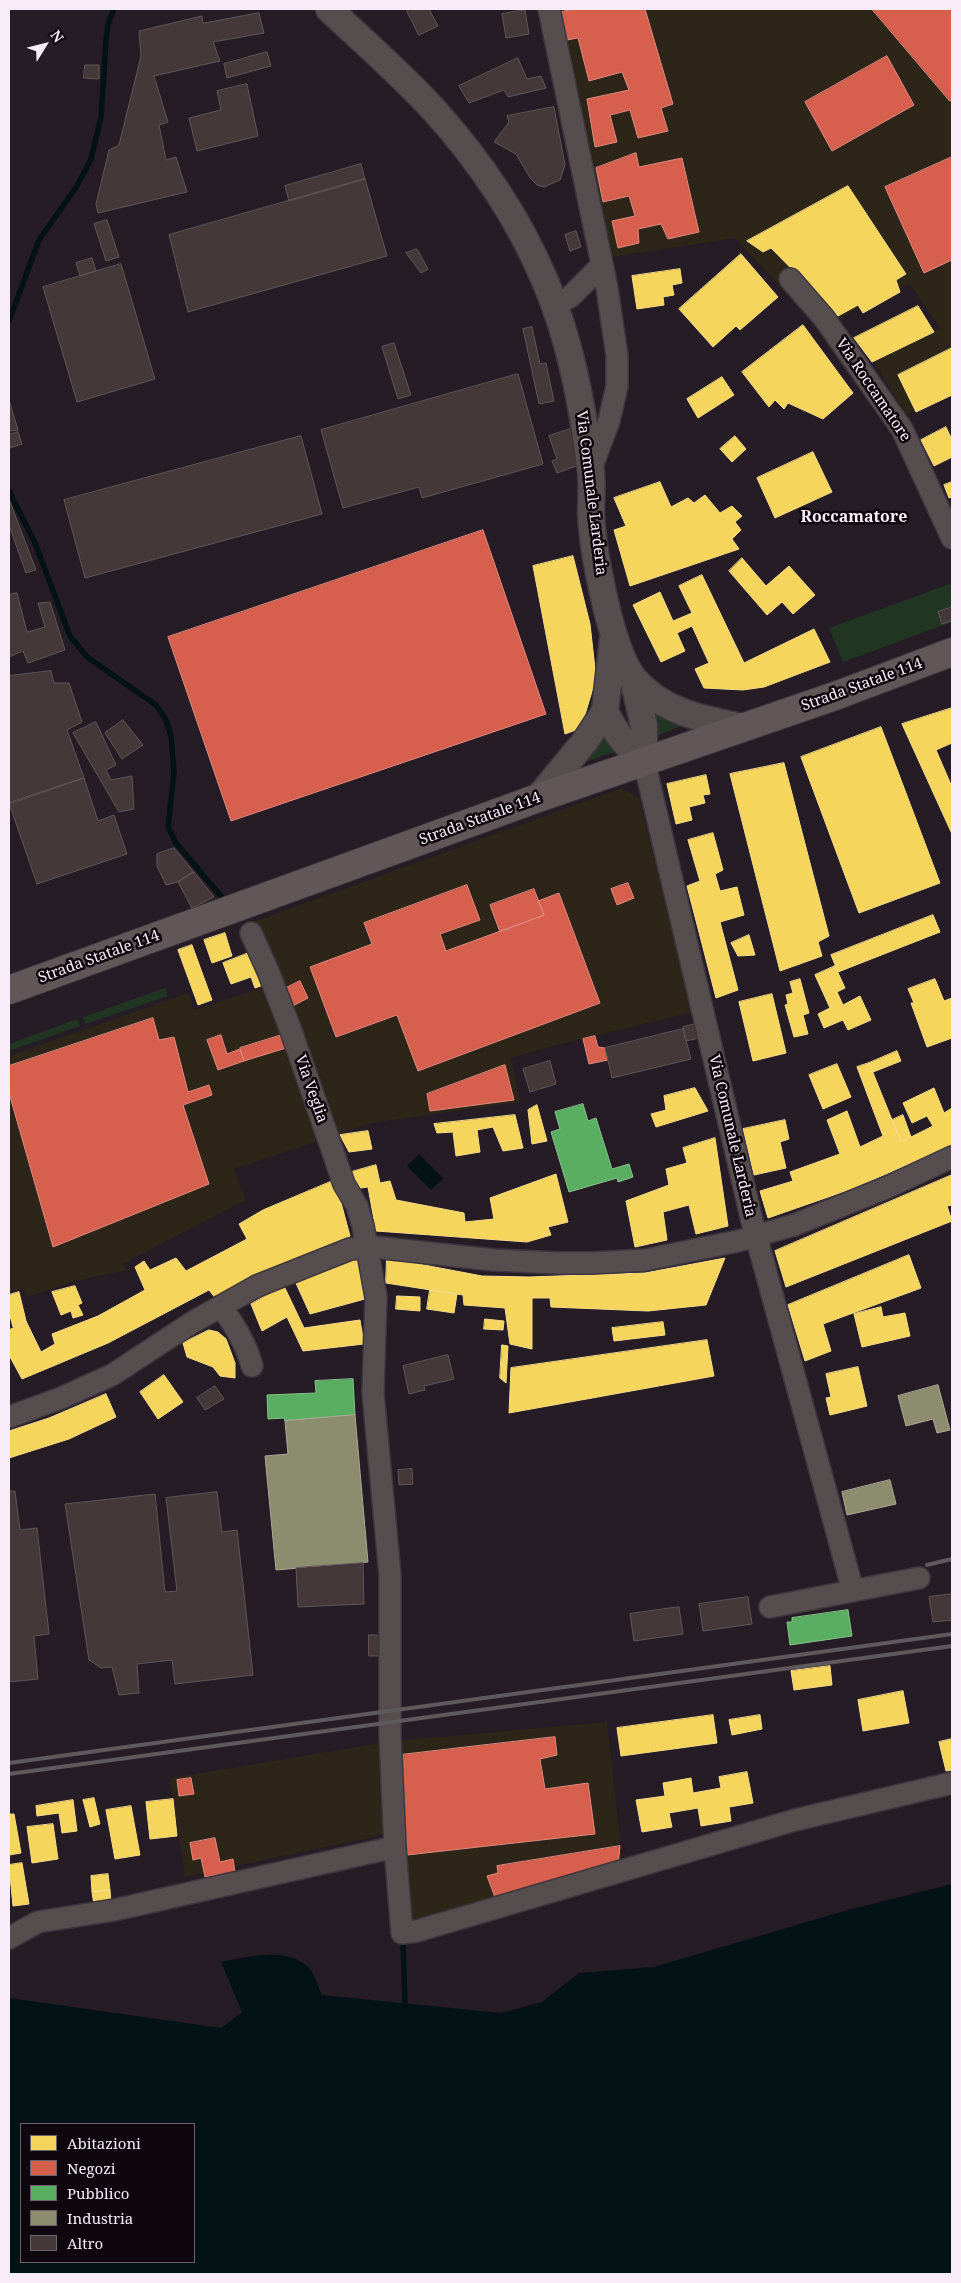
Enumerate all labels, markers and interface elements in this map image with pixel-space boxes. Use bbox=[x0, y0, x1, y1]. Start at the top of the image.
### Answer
north arrow bbox=[20, 20, 70, 70]
text: N bbox=[47, 26, 68, 46]
street label: Via Roccamatore bbox=[832, 335, 914, 445]
street label: Via Comunale Larderia bbox=[572, 410, 610, 576]
district label: Roccamatore bbox=[801, 507, 907, 527]
street label: Strada Statale 114 bbox=[799, 655, 925, 715]
street label: Strada Statale 114 bbox=[417, 789, 543, 849]
street label: Strada Statale 114 bbox=[36, 927, 162, 987]
street label: Via Veglia bbox=[291, 1053, 331, 1125]
street label: Via Comunale Larderia bbox=[705, 1053, 759, 1219]
legend bbox=[20, 2123, 195, 2263]
text: Abitazioni bbox=[67, 2133, 141, 2153]
text: Negozi bbox=[67, 2158, 116, 2178]
text: Pubblico bbox=[67, 2183, 130, 2203]
text: Industria bbox=[67, 2208, 133, 2228]
text: Altro bbox=[67, 2233, 103, 2253]

